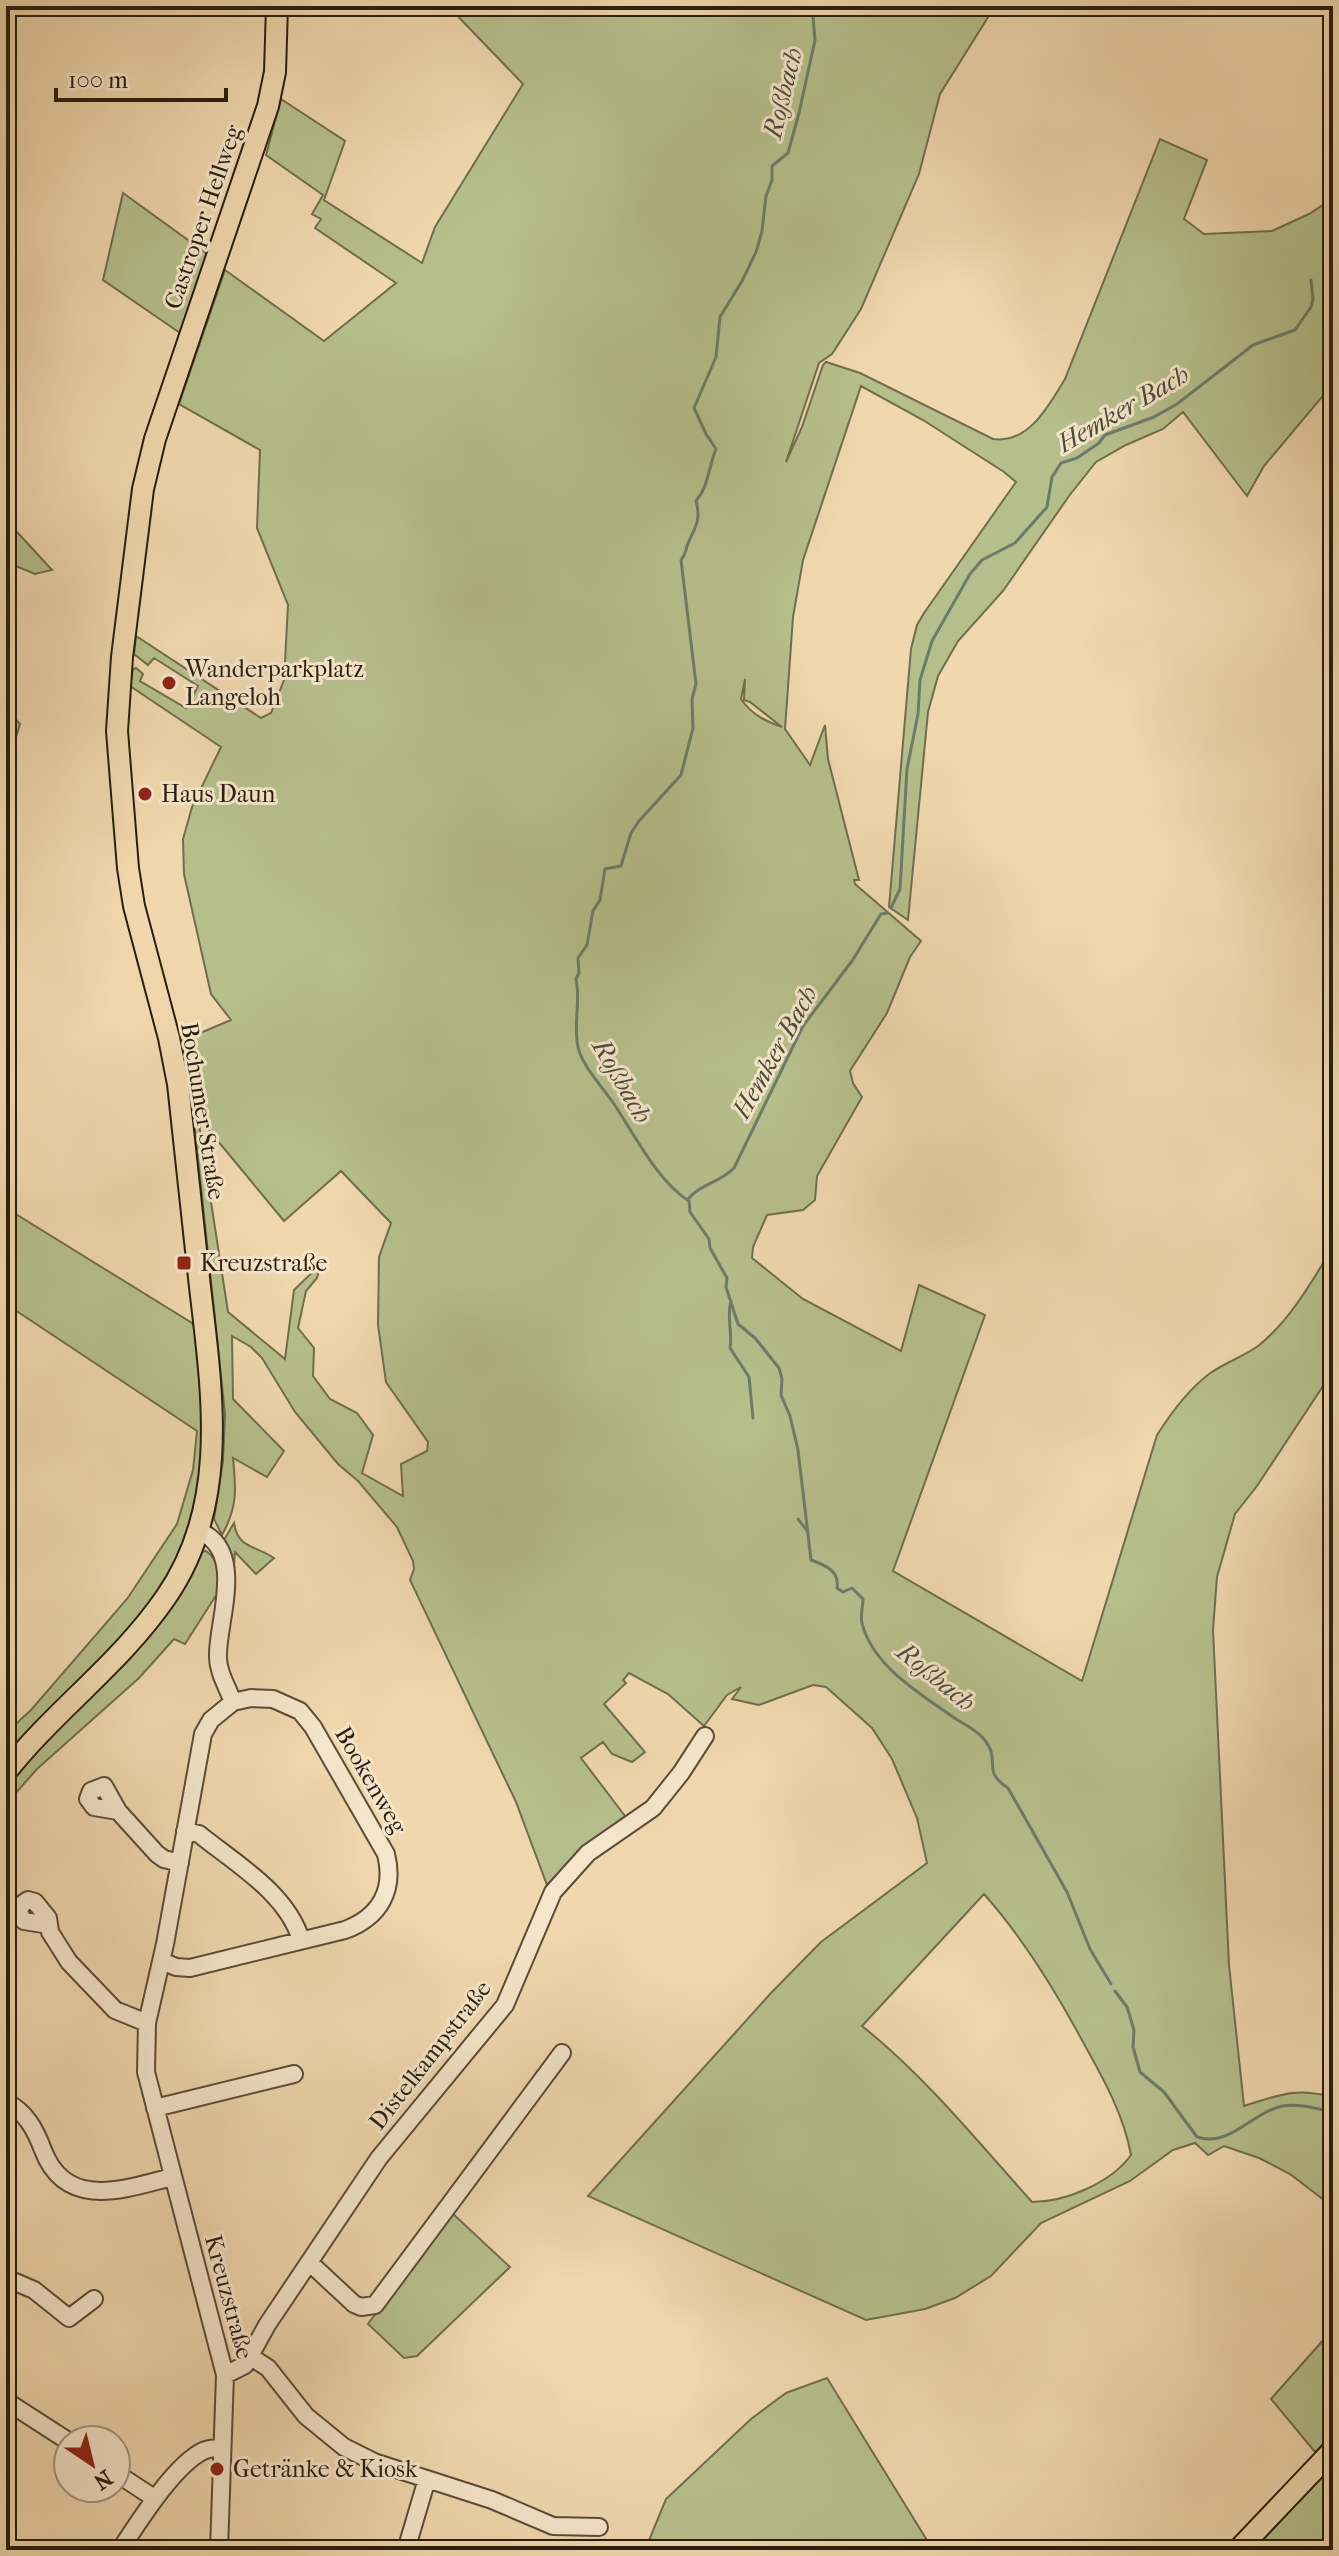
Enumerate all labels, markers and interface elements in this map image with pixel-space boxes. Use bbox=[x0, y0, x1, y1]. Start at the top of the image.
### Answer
water label: Roßbach bbox=[756, 45, 809, 143]
scale bar bbox=[56, 52, 226, 102]
text: 100 m bbox=[68, 66, 128, 94]
street label: Castroper Hellweg bbox=[158, 120, 248, 313]
water label: Hemker Bach bbox=[1051, 359, 1194, 460]
place label: Wanderparkplatz Langeloh bbox=[184, 655, 364, 711]
marker: Wanderparkplatz Langeloh bbox=[160, 674, 178, 692]
place label: Haus Daun bbox=[161, 780, 276, 808]
marker: Haus Daun bbox=[136, 785, 154, 803]
water label: Hemker Bach bbox=[725, 980, 824, 1125]
street label: Bochumer Straße bbox=[175, 1020, 231, 1202]
water label: Roßbach bbox=[585, 1032, 658, 1129]
place label: Kreuzstraße bbox=[200, 1249, 327, 1277]
marker: Kreuzstraße bbox=[175, 1254, 193, 1272]
water label: Roßbach bbox=[889, 1635, 981, 1718]
street label: Bookenweg bbox=[329, 1721, 414, 1840]
street label: Distelkampstraße bbox=[363, 1975, 497, 2135]
street label: Kreuzstraße bbox=[199, 2232, 259, 2362]
north arrow bbox=[52, 2424, 132, 2504]
place label: Getränke & Kiosk bbox=[233, 2455, 418, 2483]
marker: Getränke & Kiosk bbox=[208, 2460, 226, 2478]
text: N bbox=[88, 2464, 117, 2495]

